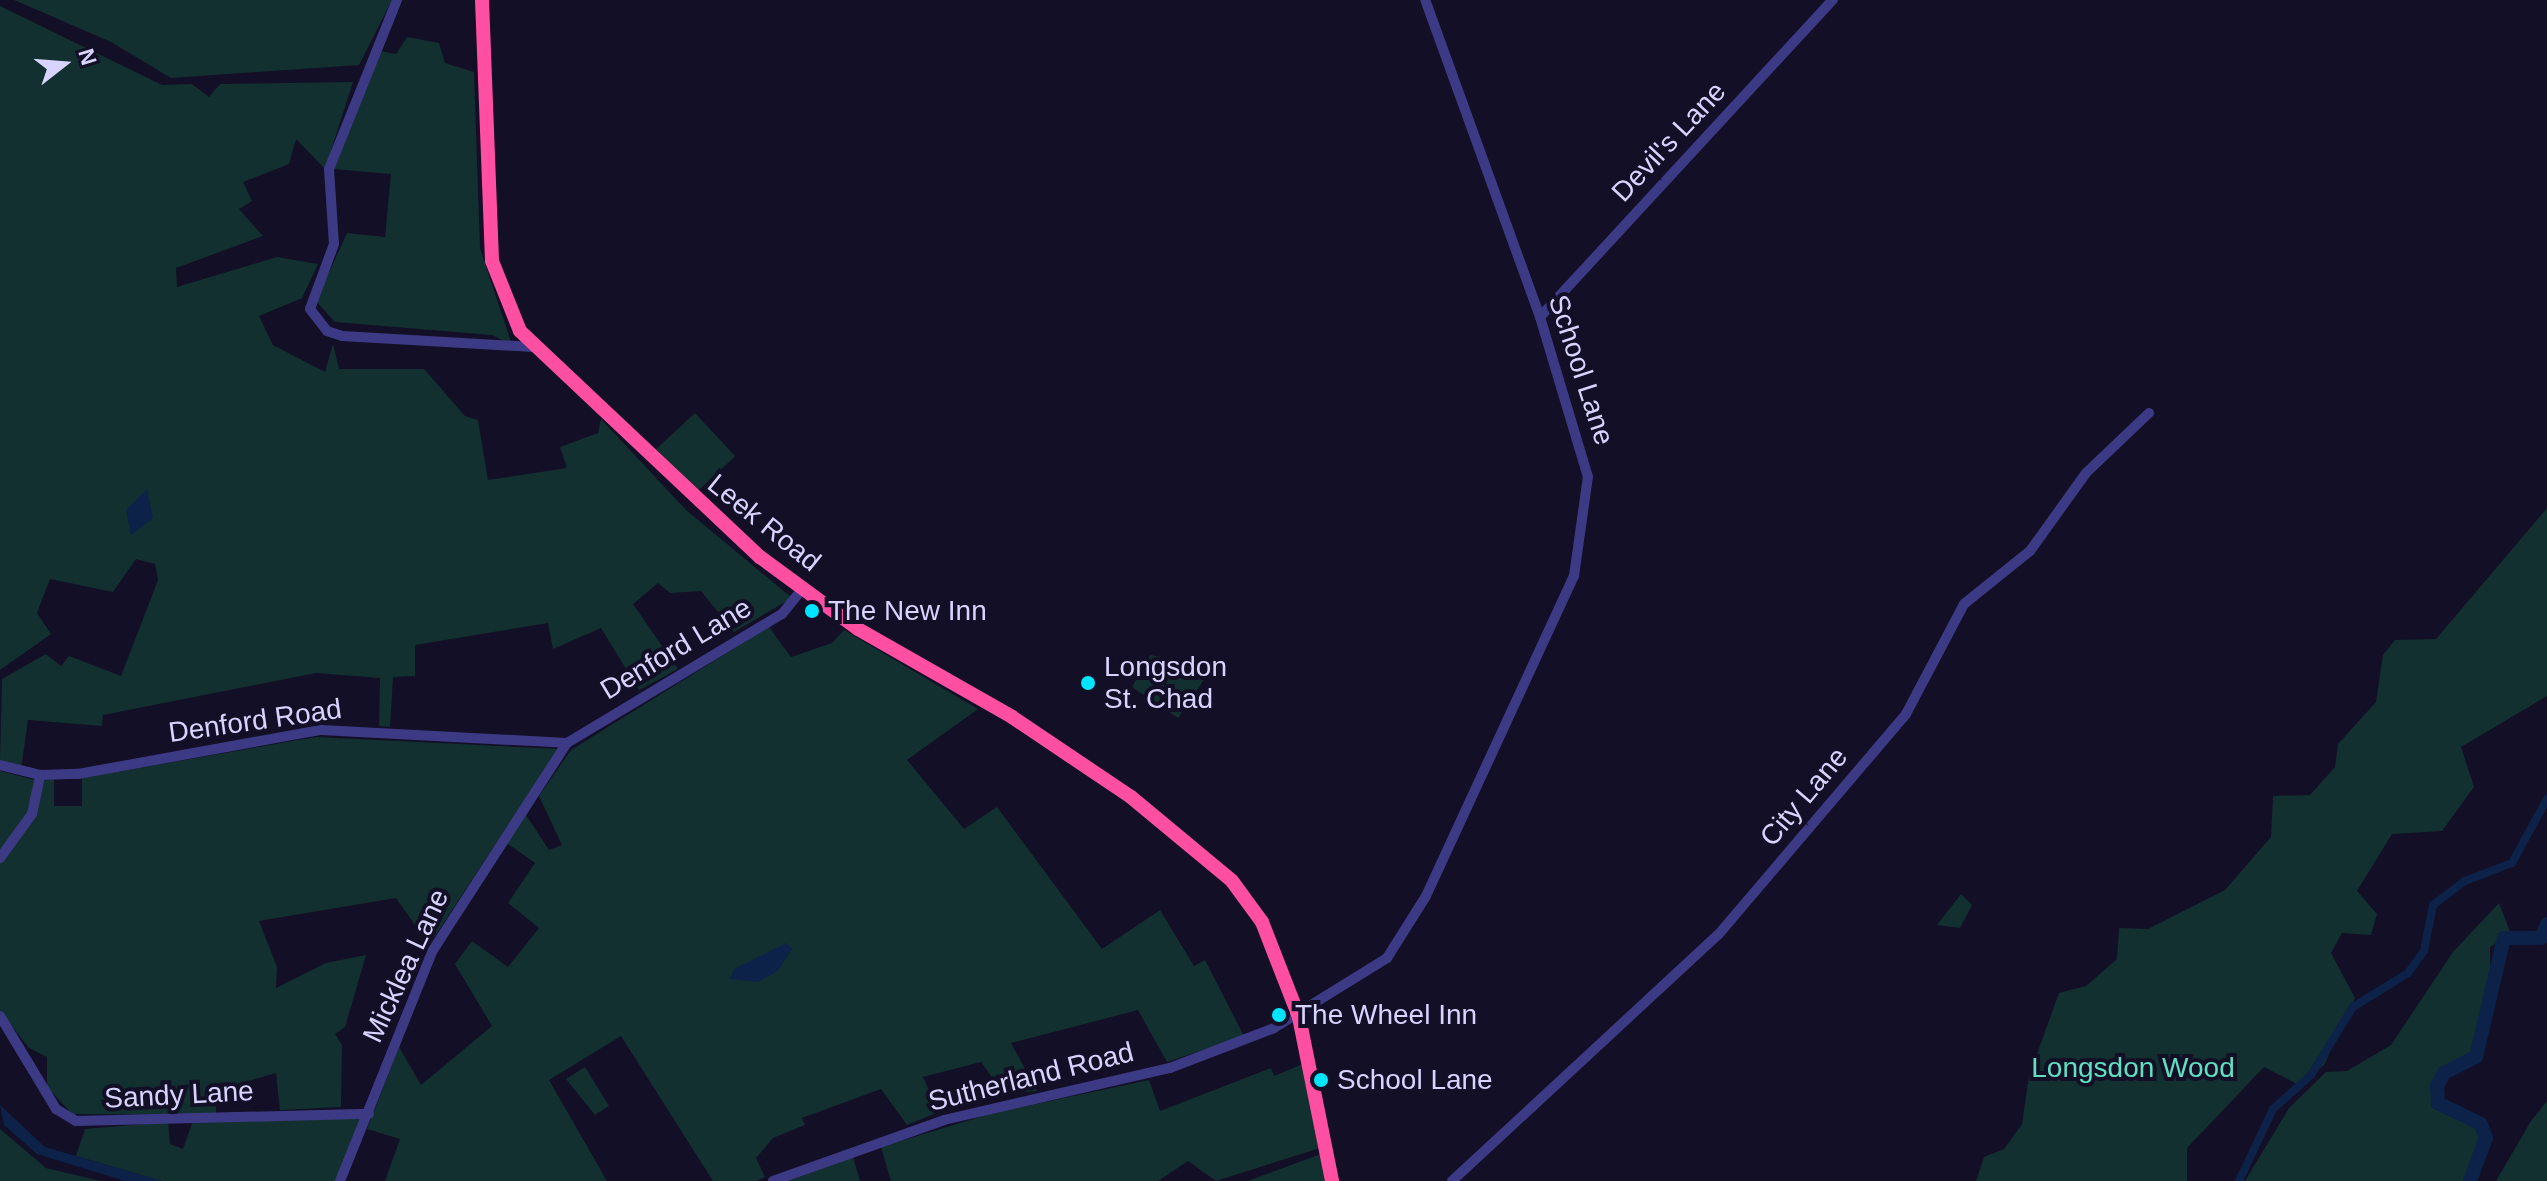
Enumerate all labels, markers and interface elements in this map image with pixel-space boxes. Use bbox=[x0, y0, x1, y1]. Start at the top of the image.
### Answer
north arrow bbox=[24, 24, 104, 104]
text: N bbox=[73, 46, 102, 68]
street label: Devil's Lane bbox=[1605, 75, 1733, 209]
street label: School Lane bbox=[1541, 291, 1621, 449]
street label: Leek Road bbox=[701, 467, 827, 579]
street label: Denford Lane bbox=[595, 591, 757, 707]
place label: The New Inn bbox=[828, 594, 987, 628]
marker: The New Inn bbox=[803, 602, 821, 620]
place label: Longsdon St. Chad bbox=[1104, 650, 1227, 716]
marker: Longsdon St. Chad bbox=[1079, 674, 1097, 692]
street label: Denford Road bbox=[166, 692, 344, 750]
street label: City Lane bbox=[1753, 741, 1855, 853]
street label: Micklea Lane bbox=[356, 884, 456, 1048]
place label: The Wheel Inn bbox=[1295, 998, 1477, 1032]
marker: The Wheel Inn bbox=[1270, 1006, 1288, 1024]
street label: Sutherland Road bbox=[925, 1035, 1137, 1119]
park label: Longsdon Wood bbox=[2031, 1051, 2235, 1085]
place label: School Lane bbox=[1337, 1063, 1493, 1097]
marker: School Lane bbox=[1312, 1071, 1330, 1089]
street label: Sandy Lane bbox=[103, 1074, 255, 1116]

